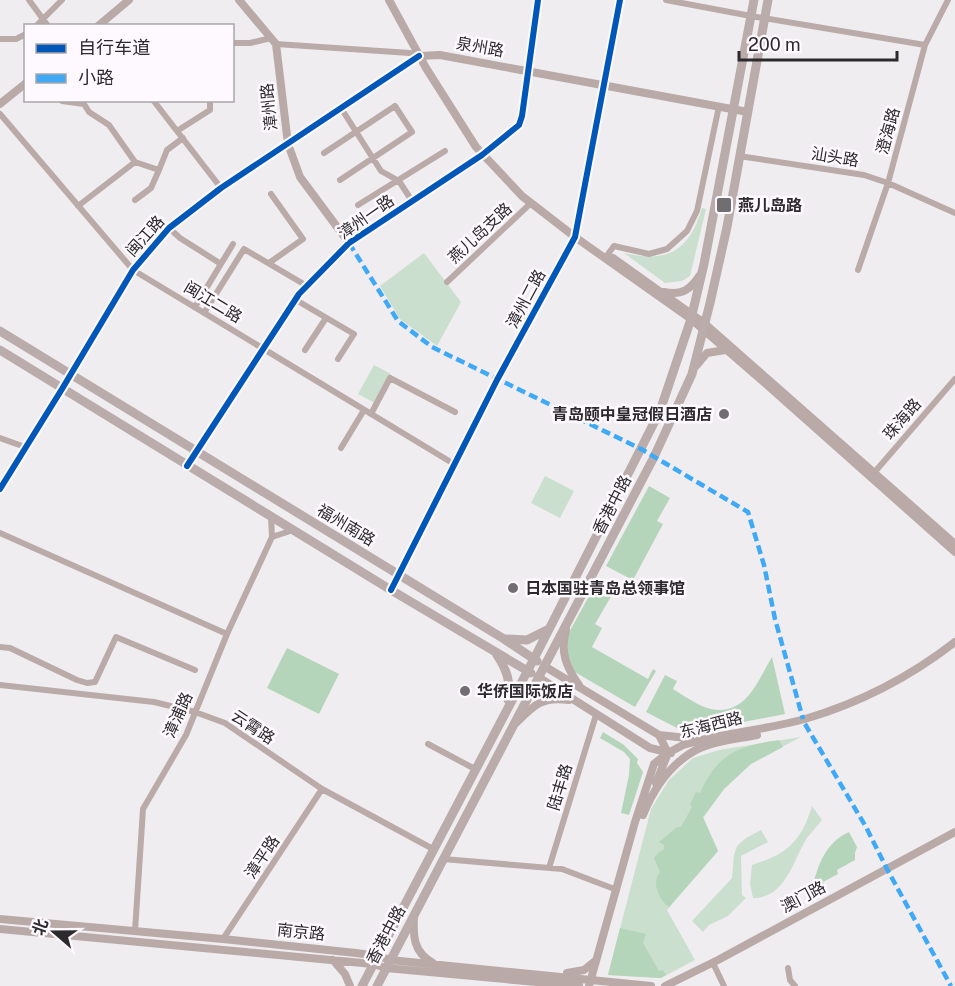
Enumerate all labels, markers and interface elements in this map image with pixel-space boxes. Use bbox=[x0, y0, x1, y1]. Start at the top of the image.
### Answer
legend bbox=[24, 24, 234, 102]
scale bar bbox=[739, 24, 896, 62]
street label: 泉州路 bbox=[455, 33, 505, 61]
text: 200 m bbox=[748, 34, 801, 55]
text: 自行车道 bbox=[78, 37, 150, 58]
text: 小路 bbox=[78, 67, 114, 88]
street label: 漳州路 bbox=[257, 82, 281, 132]
street label: 澄海路 bbox=[873, 105, 903, 157]
street label: 汕头路 bbox=[810, 144, 860, 170]
street label: 漳州一路 bbox=[334, 191, 398, 243]
marker: 燕儿岛路 bbox=[715, 196, 733, 214]
place label: 燕儿岛路 bbox=[738, 196, 802, 215]
street label: 燕儿岛支路 bbox=[444, 199, 516, 267]
street label: 闽江路 bbox=[122, 212, 168, 260]
street label: 漳州二路 bbox=[503, 266, 549, 332]
street label: 闽江二路 bbox=[181, 277, 245, 327]
street label: 珠海路 bbox=[879, 395, 925, 443]
place label: 青岛颐中皇冠假日酒店 bbox=[552, 405, 712, 424]
marker: 青岛颐中皇冠假日酒店 bbox=[717, 407, 731, 421]
street label: 香港中路 bbox=[589, 472, 635, 538]
street label: 福州南路 bbox=[314, 500, 378, 550]
place label: 日本国驻青岛总领事馆 bbox=[525, 579, 685, 598]
marker: 日本国驻青岛总领事馆 bbox=[506, 581, 520, 595]
place label: 华侨国际饭店 bbox=[477, 682, 573, 701]
marker: 华侨国际饭店 bbox=[458, 684, 472, 698]
street label: 漳浦路 bbox=[160, 689, 196, 741]
street label: 云霄路 bbox=[228, 706, 278, 748]
street label: 东海西路 bbox=[678, 708, 744, 742]
street label: 陆丰路 bbox=[544, 761, 576, 813]
street label: 漳平路 bbox=[241, 832, 283, 882]
street label: 澳门路 bbox=[777, 877, 829, 917]
north arrow bbox=[24, 902, 84, 962]
street label: 香港中路 bbox=[363, 902, 409, 968]
text: 北 bbox=[29, 916, 52, 938]
street label: 南京路 bbox=[276, 920, 326, 944]

